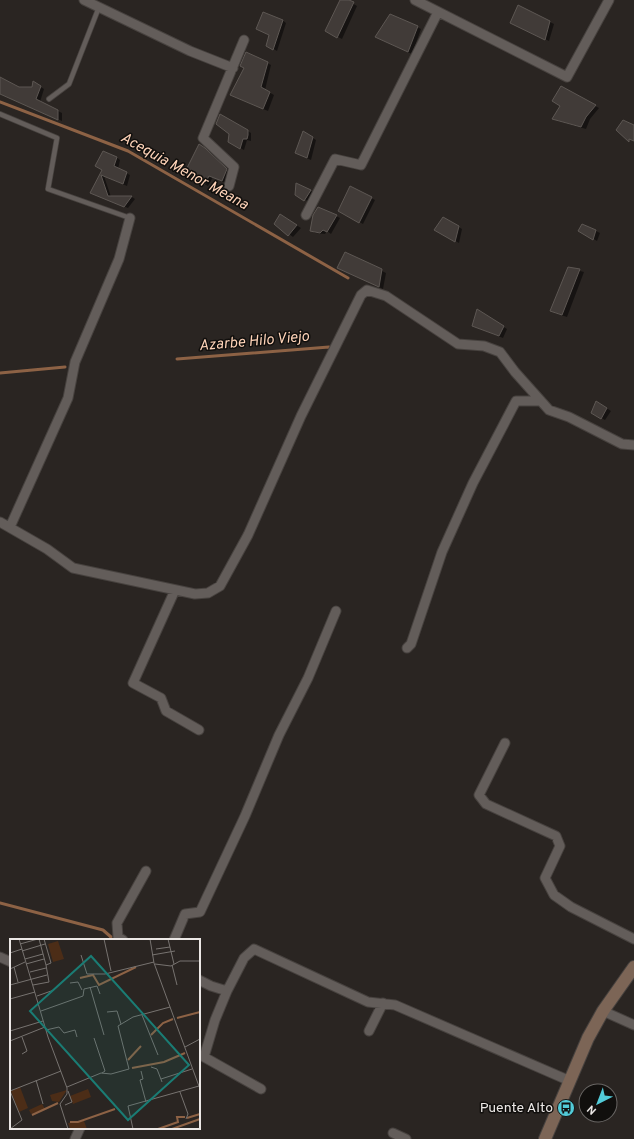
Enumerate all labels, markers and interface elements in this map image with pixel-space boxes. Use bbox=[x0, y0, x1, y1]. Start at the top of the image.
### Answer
water label: Acequia Menor Meana bbox=[117, 129, 251, 215]
water label: Azarbe Hilo Viejo bbox=[198, 328, 310, 356]
inset map bbox=[10, 939, 200, 1129]
north arrow bbox=[578, 1083, 618, 1123]
bus stop icon: Puente Alto bbox=[556, 1098, 576, 1118]
place label: Puente Alto bbox=[480, 1100, 553, 1117]
text: N bbox=[584, 1102, 600, 1118]

